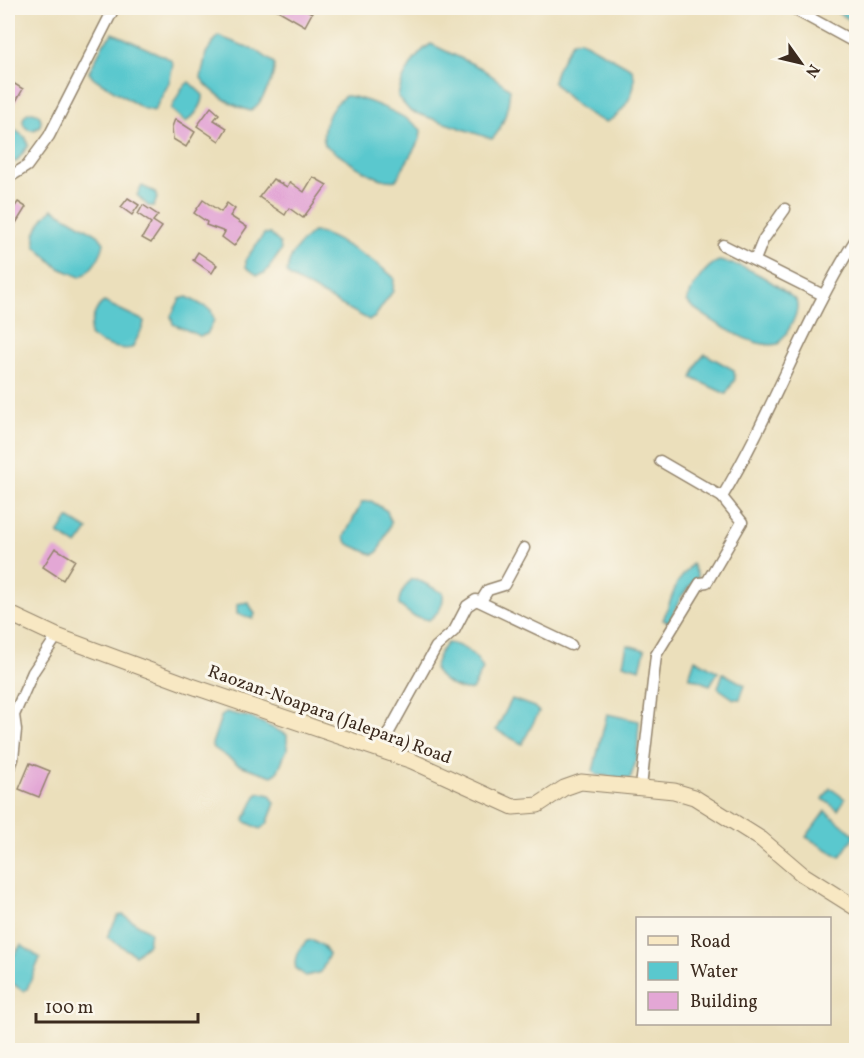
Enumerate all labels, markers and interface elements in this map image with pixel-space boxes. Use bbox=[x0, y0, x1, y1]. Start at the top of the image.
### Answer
north arrow bbox=[771, 33, 831, 93]
text: N bbox=[799, 59, 824, 82]
street label: Raozan-Noapara (Jalepara) Road bbox=[204, 660, 455, 771]
legend bbox=[636, 917, 831, 1025]
text: Road bbox=[690, 930, 731, 955]
text: Water bbox=[690, 960, 738, 985]
scale bar bbox=[36, 986, 198, 1024]
text: Building bbox=[690, 990, 758, 1015]
text: 100 m bbox=[45, 996, 94, 1021]

